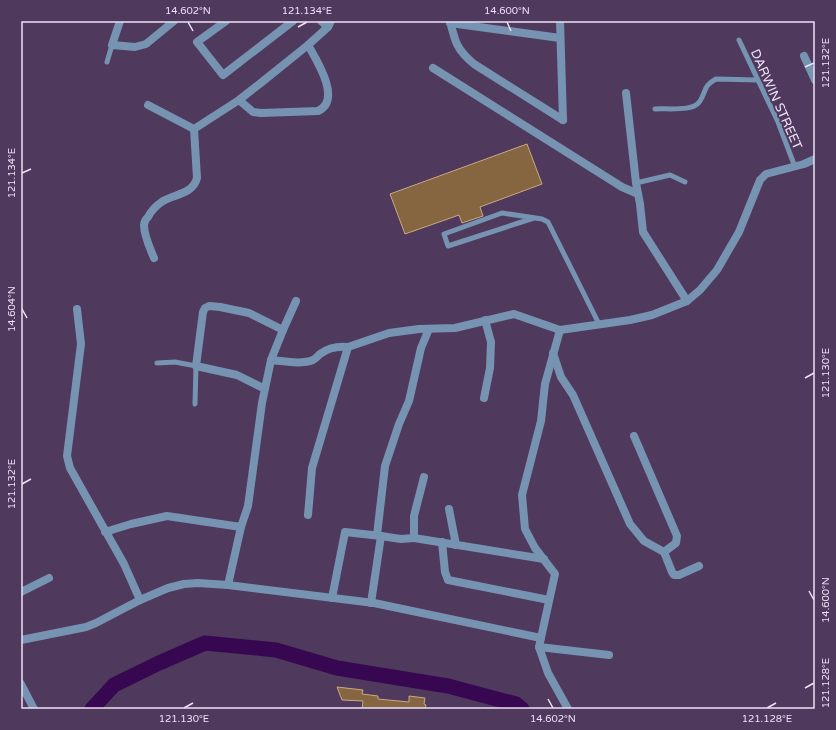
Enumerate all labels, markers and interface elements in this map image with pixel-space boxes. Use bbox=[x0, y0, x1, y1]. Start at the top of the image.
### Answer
text: 14.602°N bbox=[165, 5, 211, 17]
text: 121.134°E bbox=[282, 5, 332, 17]
text: 14.600°N bbox=[484, 5, 530, 17]
text: 121.132°E bbox=[820, 38, 832, 88]
street label: DARWIN STREET bbox=[747, 47, 805, 152]
text: 121.134°E bbox=[6, 148, 18, 198]
text: 14.604°N bbox=[6, 286, 18, 332]
text: 121.130°E bbox=[820, 348, 832, 398]
text: 121.132°E bbox=[6, 459, 18, 509]
text: 14.600°N bbox=[820, 577, 832, 623]
text: 121.128°E bbox=[820, 658, 832, 708]
text: 121.130°E bbox=[159, 713, 209, 725]
text: 14.602°N bbox=[530, 713, 576, 725]
text: 121.128°E bbox=[742, 713, 792, 725]

